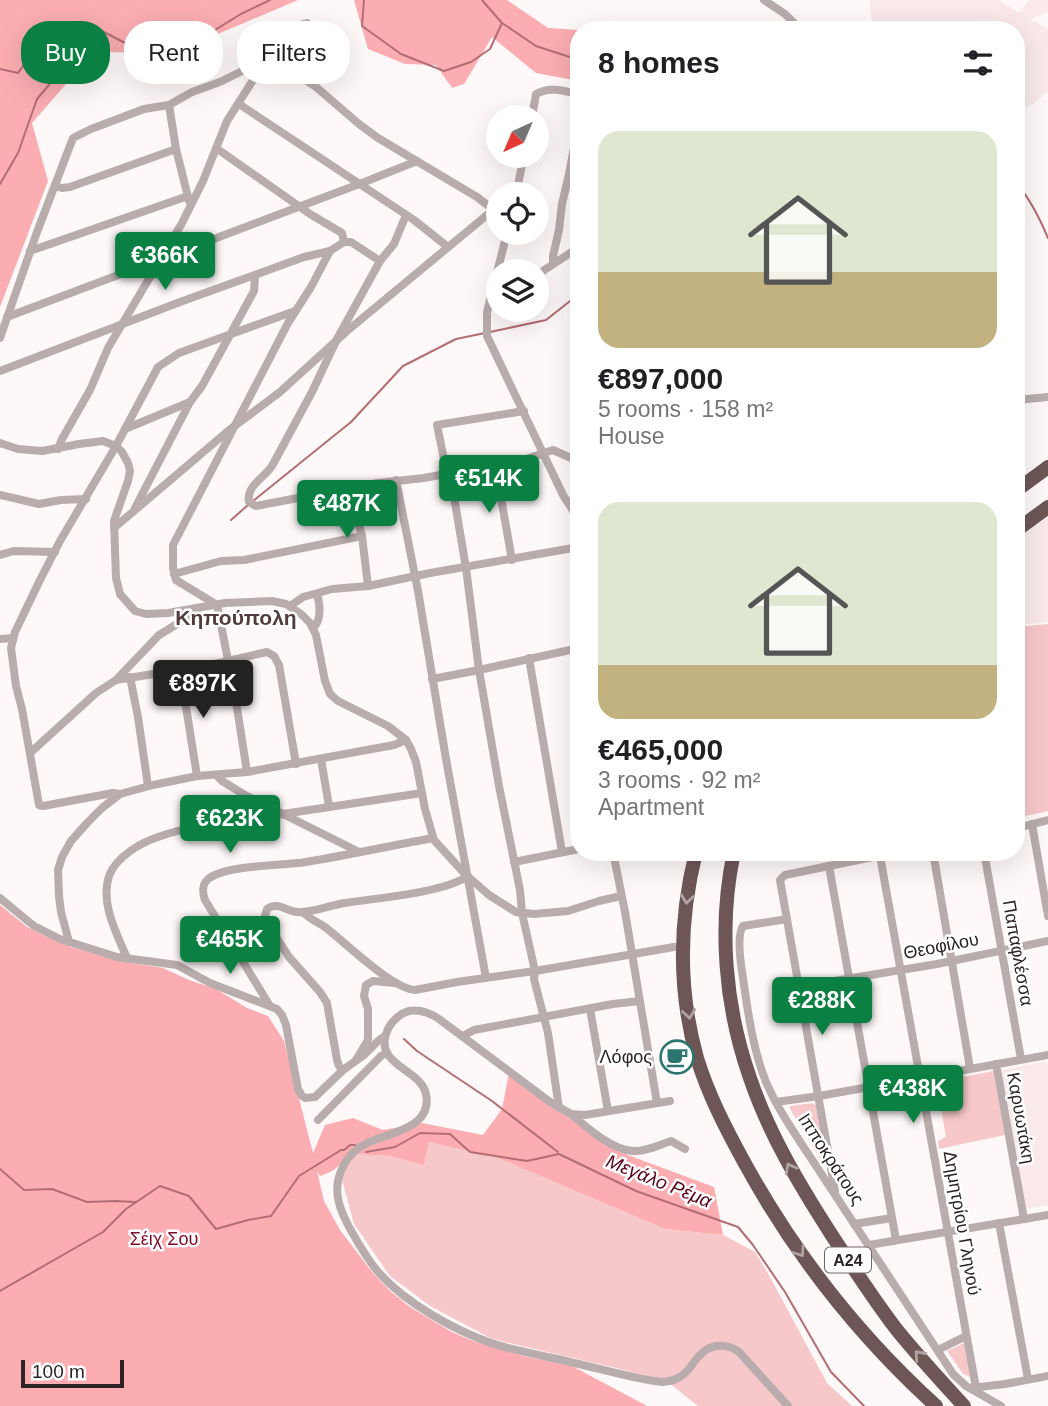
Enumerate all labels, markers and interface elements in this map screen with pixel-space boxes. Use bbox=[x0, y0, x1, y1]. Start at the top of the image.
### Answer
chip: Buy bbox=[21, 21, 110, 84]
chip: Rent bbox=[124, 21, 223, 84]
chip: Filters bbox=[237, 21, 350, 84]
icon: filters bbox=[959, 44, 997, 82]
text: 8 homes bbox=[598, 46, 720, 79]
north arrow bbox=[486, 105, 550, 168]
map controls bbox=[486, 105, 549, 322]
icon: home bbox=[735, 177, 861, 303]
button: locate bbox=[486, 182, 549, 245]
pin: €366K bbox=[116, 232, 214, 292]
text: €366K bbox=[131, 242, 199, 268]
button: layers bbox=[486, 259, 549, 322]
text: €897,000 bbox=[598, 362, 723, 395]
text: 5 rooms · 158 m² bbox=[598, 396, 773, 422]
text: House bbox=[598, 423, 664, 449]
pin: €514K bbox=[440, 456, 538, 515]
text: €514K bbox=[455, 465, 523, 491]
pin: €487K bbox=[298, 480, 396, 540]
text: €487K bbox=[313, 490, 381, 516]
icon: home bbox=[735, 548, 861, 674]
district label: Κηπούπολη bbox=[175, 606, 297, 629]
pin: €897K bbox=[154, 660, 252, 720]
text: €897K bbox=[169, 670, 237, 696]
text: €465,000 bbox=[598, 733, 723, 766]
text: 3 rooms · 92 m² bbox=[598, 767, 760, 793]
text: Apartment bbox=[598, 794, 704, 820]
pin: €623K bbox=[181, 796, 279, 855]
text: €623K bbox=[196, 805, 264, 831]
one-way arrow bbox=[680, 893, 695, 905]
street label: Παπαφλέσσα bbox=[999, 899, 1037, 1007]
pin: €465K bbox=[181, 916, 279, 976]
text: €465K bbox=[196, 926, 264, 952]
street label: Θεοφίλου bbox=[902, 929, 980, 963]
pin: €288K bbox=[773, 978, 871, 1037]
text: €288K bbox=[788, 987, 856, 1013]
one-way arrow bbox=[681, 1009, 696, 1020]
cafe icon: Λόφος bbox=[658, 1038, 696, 1076]
place label: Λόφος bbox=[600, 1047, 652, 1067]
pin: €438K bbox=[864, 1066, 962, 1125]
street label: Καρυωτάκη bbox=[1003, 1071, 1039, 1165]
text: €438K bbox=[879, 1075, 947, 1101]
street label: Ιπποκράτους bbox=[794, 1110, 868, 1209]
street label: Δημητρίου Γληνού bbox=[939, 1149, 985, 1297]
water label: Μεγάλο Ρέμα bbox=[603, 1150, 716, 1212]
one-way arrow bbox=[785, 1162, 799, 1175]
park label: Σέιχ Σου bbox=[130, 1229, 198, 1249]
one-way arrow bbox=[792, 1244, 805, 1257]
road number: Α24 bbox=[825, 1248, 871, 1272]
one-way arrow bbox=[914, 1350, 927, 1363]
scale bar bbox=[21, 1357, 124, 1389]
text: 100 m bbox=[32, 1361, 85, 1382]

